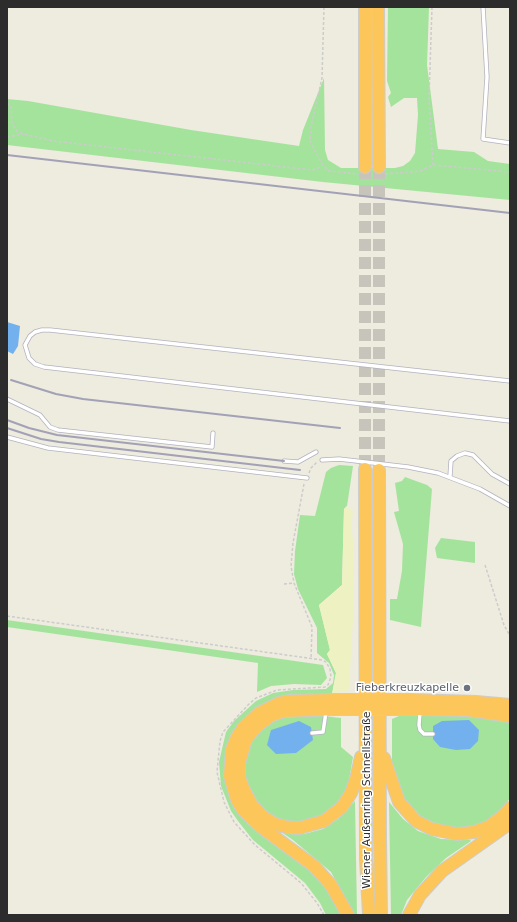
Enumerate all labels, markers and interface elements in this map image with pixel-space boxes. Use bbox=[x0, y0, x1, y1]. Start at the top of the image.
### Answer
place label: Fieberkreuzkapelle bbox=[356, 681, 459, 695]
marker: Fieberkreuzkapelle bbox=[462, 683, 472, 693]
street label: Wiener Außenring Schnellstraße bbox=[360, 711, 374, 889]

